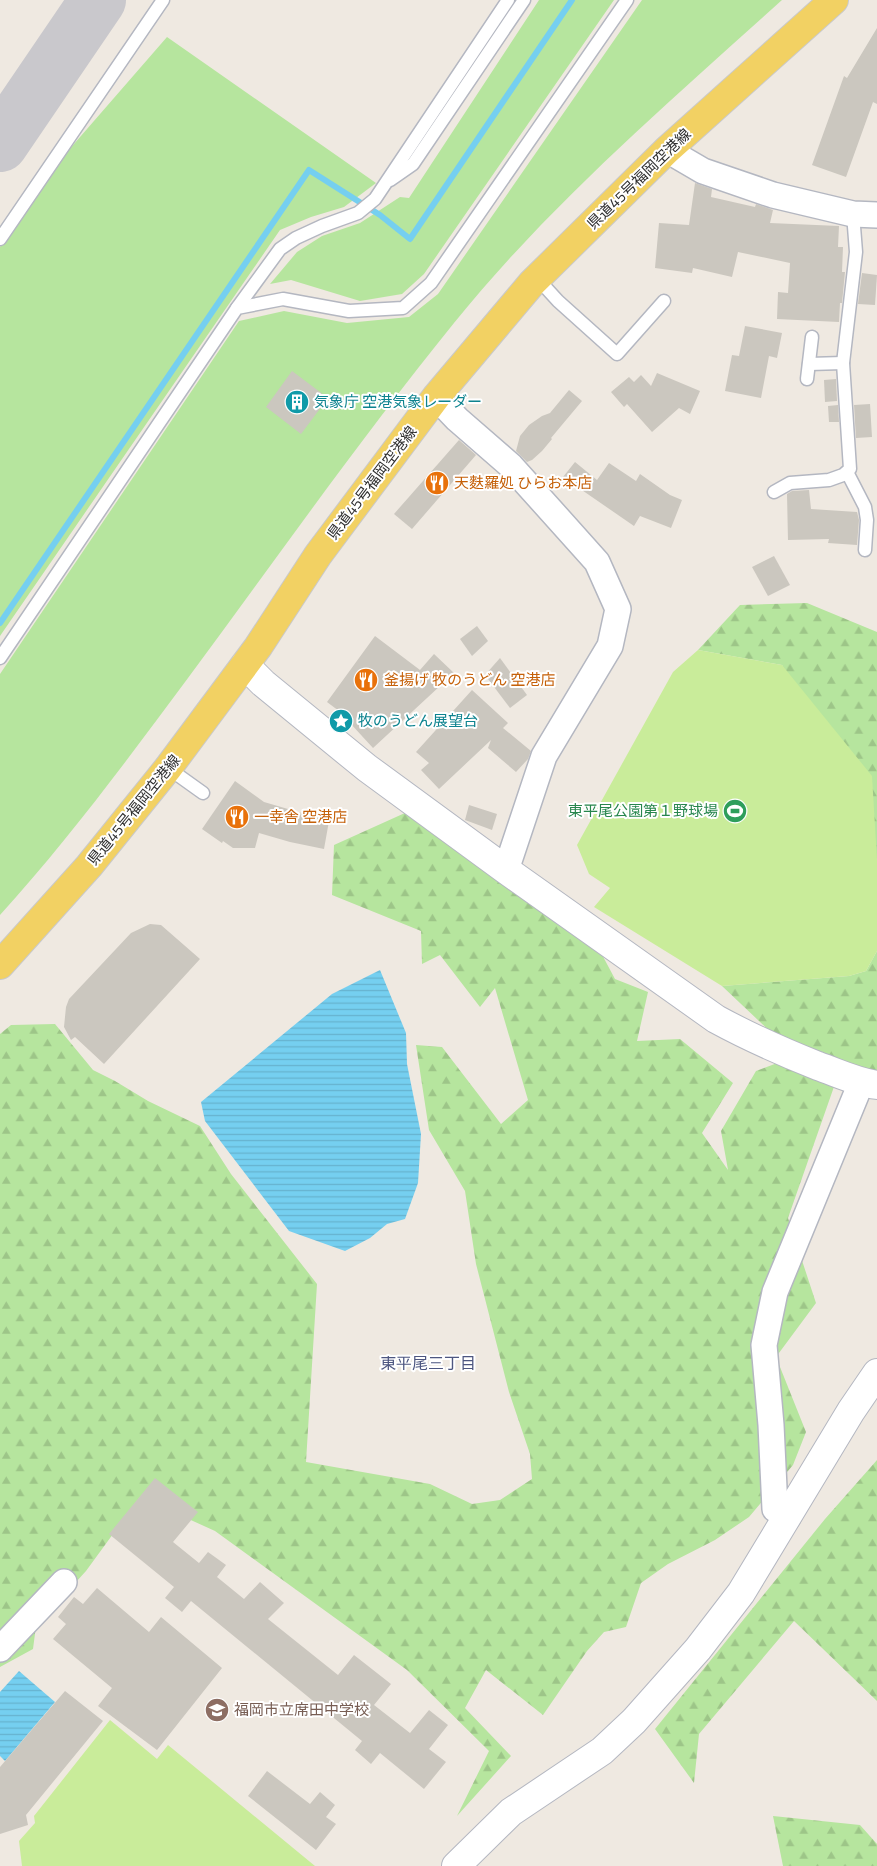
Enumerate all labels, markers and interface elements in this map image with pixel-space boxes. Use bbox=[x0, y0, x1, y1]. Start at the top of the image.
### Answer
street label: 県道45号福岡空港線 bbox=[581, 123, 696, 234]
building icon: 気象庁 空港気象レーダー bbox=[284, 389, 310, 415]
place label: 気象庁 空港気象レーダー bbox=[314, 390, 482, 413]
street label: 県道45号福岡空港線 bbox=[321, 421, 422, 544]
restaurant icon: 天麩羅処 ひらお本店 bbox=[424, 470, 450, 496]
place label: 天麩羅処 ひらお本店 bbox=[454, 471, 592, 494]
restaurant icon: 釜揚げ 牧のうどん 空港店 bbox=[353, 667, 379, 693]
place label: 釜揚げ 牧のうどん 空港店 bbox=[384, 668, 556, 691]
place icon: 牧のうどん展望台 bbox=[328, 708, 354, 734]
place label: 牧のうどん展望台 bbox=[358, 709, 478, 732]
street label: 県道45号福岡空港線 bbox=[82, 749, 186, 870]
sports icon: 東平尾公園第１野球場 bbox=[722, 798, 748, 824]
place label: 東平尾公園第１野球場 bbox=[568, 799, 718, 822]
restaurant icon: 一幸舎 空港店 bbox=[224, 804, 250, 830]
place label: 一幸舎 空港店 bbox=[254, 805, 347, 828]
district label: 東平尾三丁目 bbox=[380, 1351, 476, 1375]
school or university icon: 福岡市立席田中学校 bbox=[204, 1697, 230, 1723]
place label: 福岡市立席田中学校 bbox=[234, 1698, 369, 1721]

